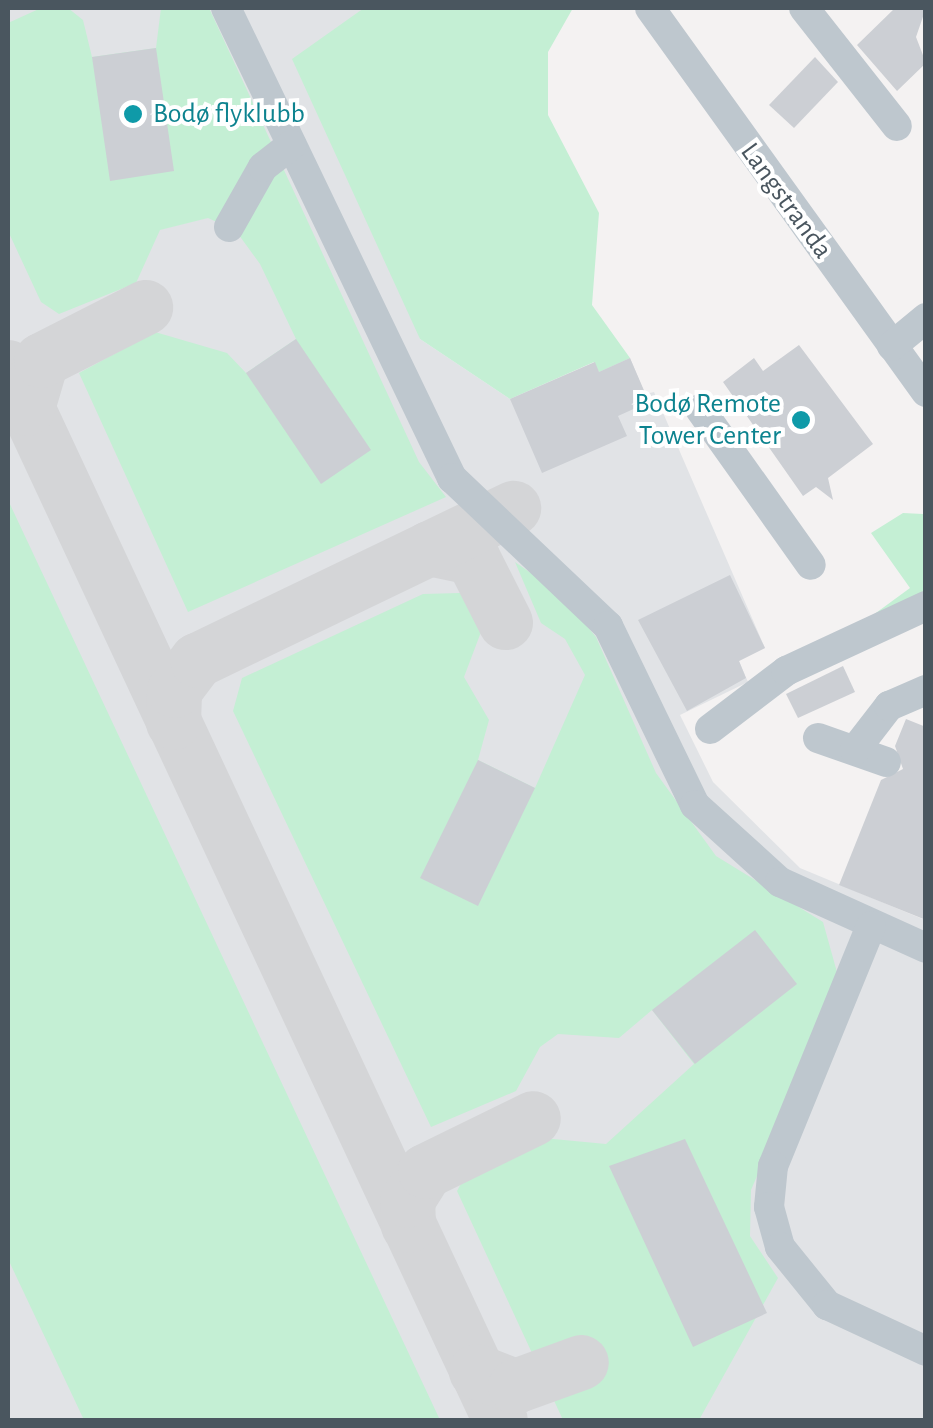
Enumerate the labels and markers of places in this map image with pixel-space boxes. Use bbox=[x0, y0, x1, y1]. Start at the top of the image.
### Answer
place label: Bodø flyklubb bbox=[153, 97, 305, 131]
marker: Bodø flyklubb bbox=[122, 103, 144, 125]
place label: Bodø Remote Tower Center bbox=[635, 387, 781, 453]
marker: Bodø Remote Tower Center bbox=[790, 409, 812, 431]

